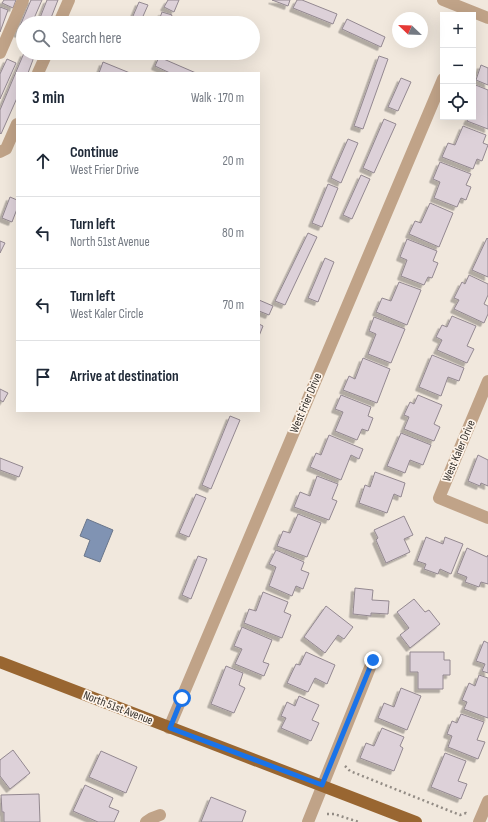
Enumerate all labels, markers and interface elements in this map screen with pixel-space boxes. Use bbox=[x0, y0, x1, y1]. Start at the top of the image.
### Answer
north arrow bbox=[392, 12, 428, 48]
map controls bbox=[440, 12, 476, 120]
button: + bbox=[440, 12, 476, 48]
search box bbox=[16, 16, 260, 60]
icon: search bbox=[30, 27, 52, 49]
text: Search here bbox=[62, 29, 122, 48]
button: − bbox=[440, 48, 476, 84]
button: locate bbox=[440, 84, 476, 120]
text: 3 min bbox=[32, 88, 65, 108]
text: Walk · 170 m bbox=[191, 90, 244, 106]
text: Continue bbox=[70, 143, 119, 162]
icon: ahead bbox=[32, 150, 54, 172]
text: 20 m bbox=[222, 153, 244, 169]
text: West Frier Drive bbox=[70, 162, 139, 178]
text: Turn left bbox=[70, 215, 115, 234]
icon: left bbox=[32, 222, 54, 244]
text: 80 m bbox=[222, 225, 244, 241]
text: North 51st Avenue bbox=[70, 234, 150, 250]
text: Turn left bbox=[70, 287, 115, 306]
icon: left bbox=[32, 294, 54, 316]
text: 70 m bbox=[223, 297, 244, 313]
text: West Kaler Circle bbox=[70, 306, 144, 322]
icon: arrive bbox=[32, 366, 54, 388]
text: Arrive at destination bbox=[70, 367, 179, 386]
street label: West Frier Drive bbox=[287, 371, 325, 435]
street label: West Kaler Drive bbox=[439, 418, 479, 484]
route end bbox=[364, 651, 382, 669]
street label: North 51st Avenue bbox=[81, 688, 155, 728]
route start bbox=[173, 689, 191, 707]

